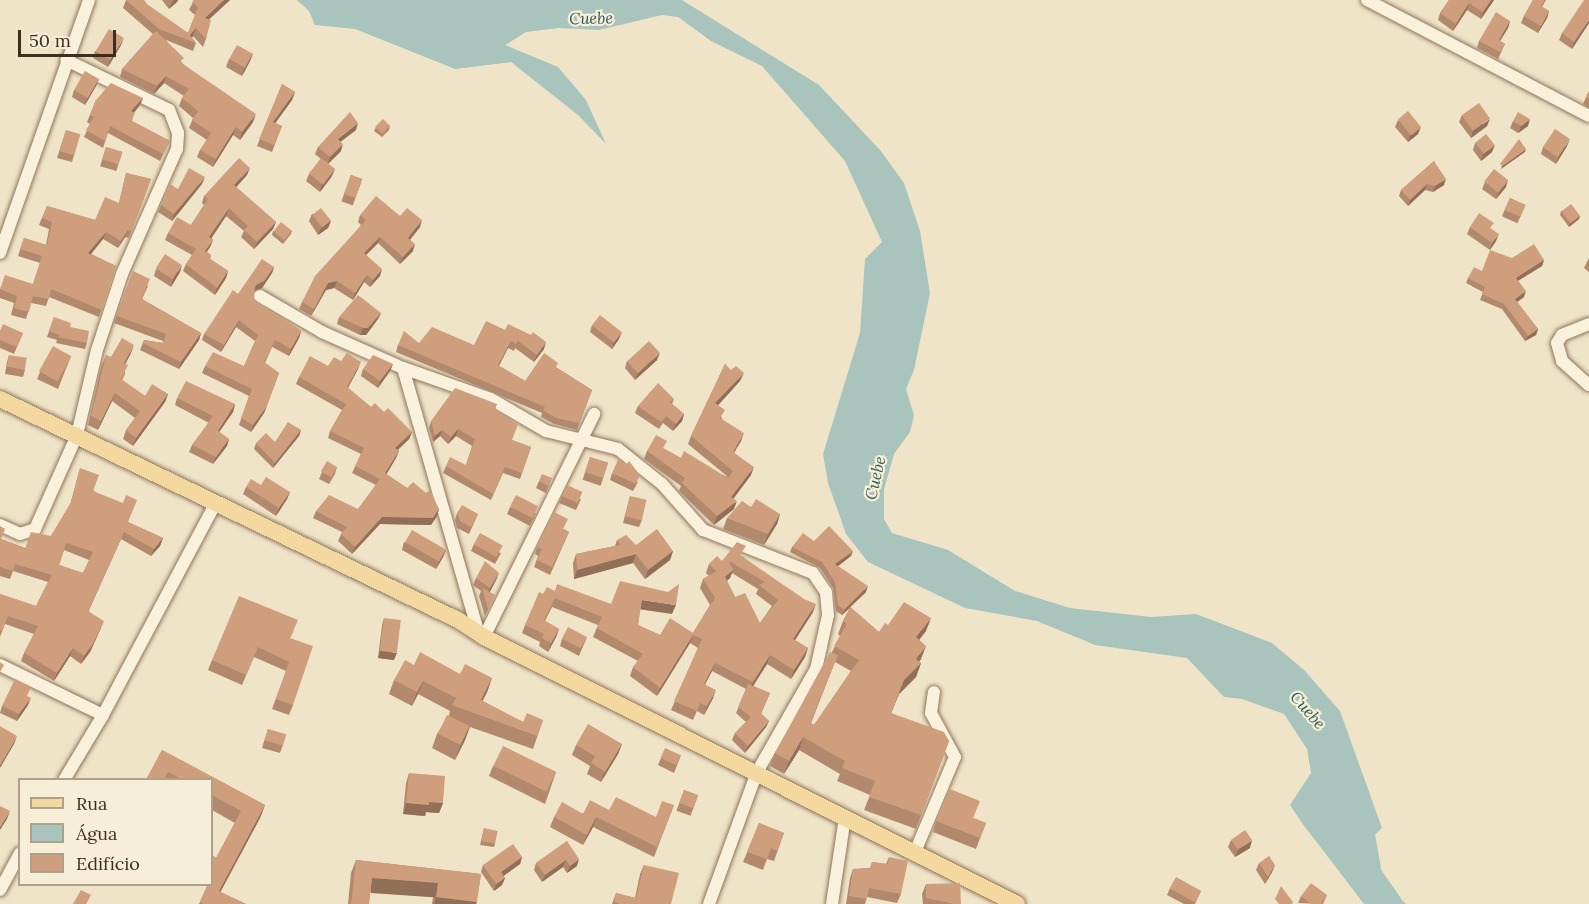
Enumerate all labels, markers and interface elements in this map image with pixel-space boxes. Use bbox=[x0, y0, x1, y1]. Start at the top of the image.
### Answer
water label: Cuebe bbox=[569, 8, 613, 28]
scale bar bbox=[21, 18, 118, 56]
text: 50 m bbox=[29, 29, 71, 52]
water label: Cuebe bbox=[861, 454, 889, 502]
water label: Cuebe bbox=[1286, 687, 1330, 733]
legend bbox=[18, 778, 213, 886]
text: Rua bbox=[76, 792, 107, 815]
text: Água bbox=[76, 822, 117, 845]
text: Edifício bbox=[76, 852, 140, 875]

